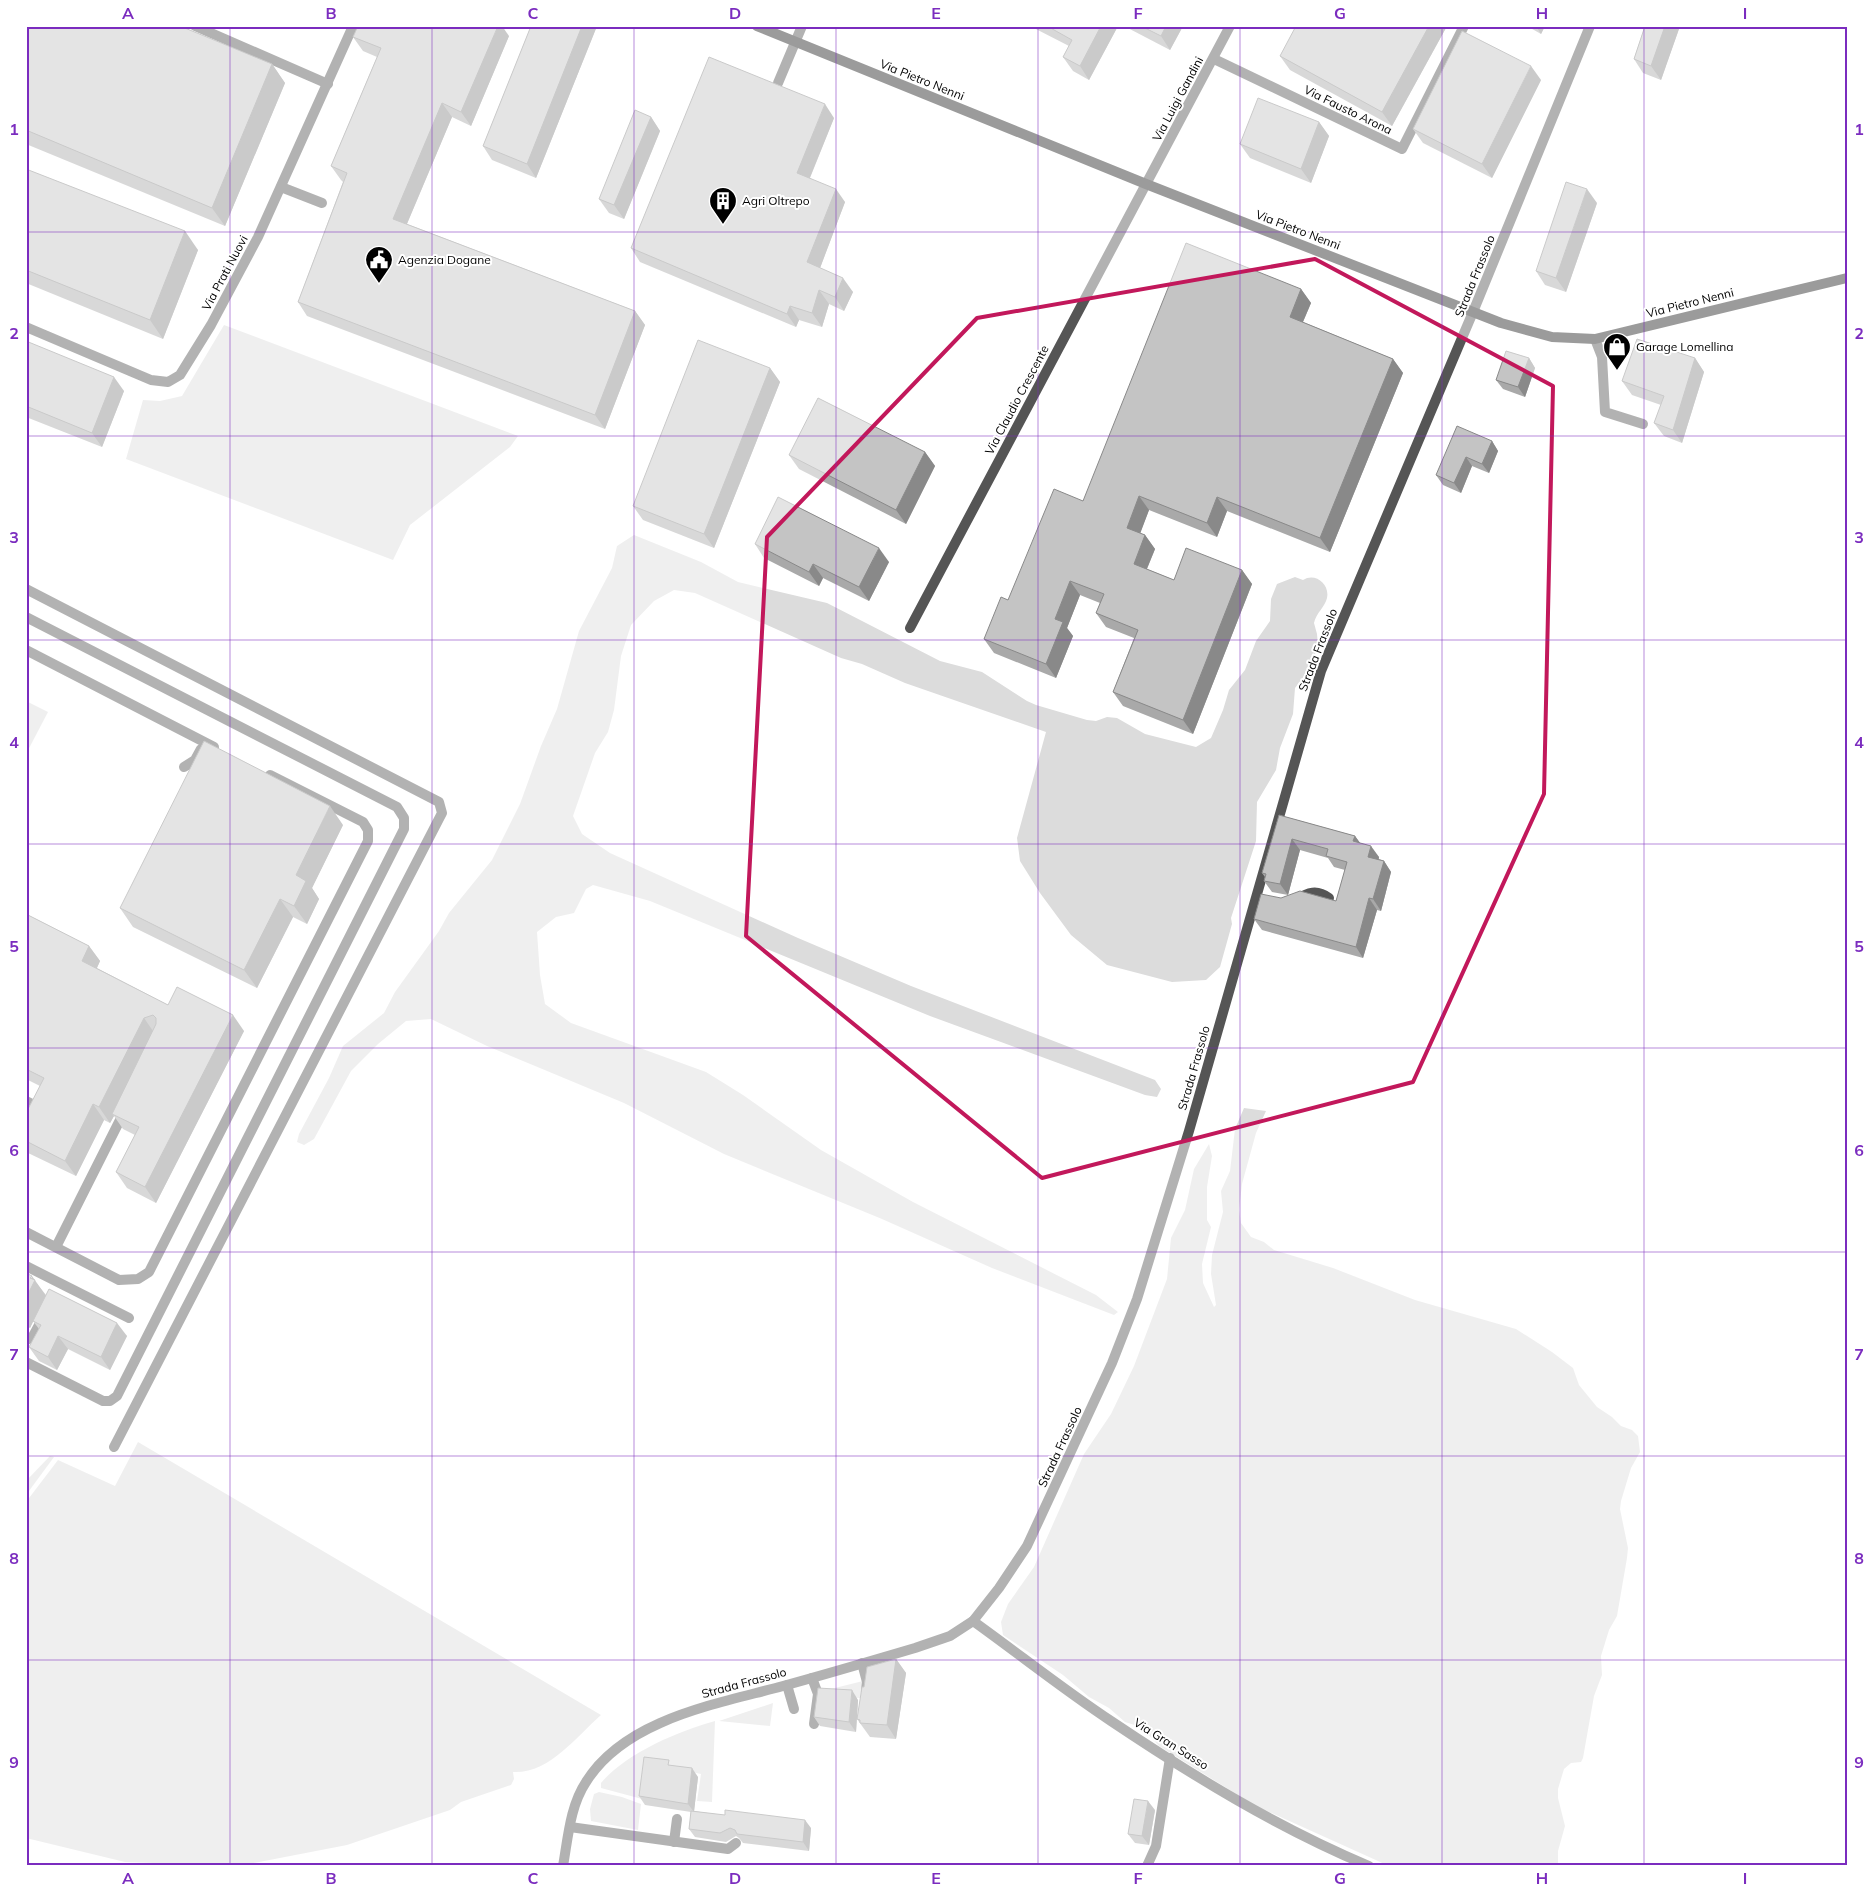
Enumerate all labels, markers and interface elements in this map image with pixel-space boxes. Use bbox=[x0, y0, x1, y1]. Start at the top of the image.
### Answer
text: A bbox=[122, 3, 134, 23]
text: B bbox=[325, 3, 337, 23]
text: C bbox=[528, 3, 539, 23]
text: D bbox=[729, 3, 741, 23]
text: E bbox=[931, 3, 941, 23]
text: F bbox=[1133, 3, 1143, 23]
text: G bbox=[1334, 3, 1346, 23]
text: H bbox=[1536, 3, 1548, 23]
text: I bbox=[1743, 3, 1747, 23]
street label: Via Luigi Gandini bbox=[1149, 54, 1206, 144]
street label: Via Pietro Nenni bbox=[878, 56, 967, 103]
street label: Via Fausto Arona bbox=[1302, 82, 1395, 137]
text: 1 bbox=[9, 119, 19, 139]
text: 1 bbox=[1854, 119, 1864, 139]
building icon: Agri Oltrepo bbox=[708, 186, 738, 225]
place label: Agri Oltrepo bbox=[742, 193, 810, 208]
street label: Via Pietro Nenni bbox=[1254, 206, 1343, 253]
street label: Strada Frassolo bbox=[1451, 232, 1498, 319]
street label: Via Prati Nuovi bbox=[198, 233, 251, 313]
public building icon: Agenzia Dogane bbox=[364, 245, 394, 284]
place label: Agenzia Dogane bbox=[398, 252, 491, 267]
street label: Via Pietro Nenni bbox=[1645, 284, 1735, 321]
text: 2 bbox=[9, 323, 19, 343]
text: 2 bbox=[1854, 323, 1864, 343]
shop icon: Garage Lomellina bbox=[1602, 332, 1632, 371]
place label: Garage Lomellina bbox=[1636, 339, 1734, 354]
street label: Via Claudio Crescente bbox=[981, 342, 1052, 457]
text: 3 bbox=[9, 527, 19, 547]
text: 3 bbox=[1854, 527, 1864, 547]
street label: Strada Frassolo bbox=[1295, 606, 1340, 693]
text: 4 bbox=[9, 732, 19, 752]
text: 4 bbox=[1854, 732, 1864, 752]
text: 5 bbox=[9, 936, 19, 956]
text: 5 bbox=[1854, 936, 1864, 956]
street label: Strada Frassolo bbox=[1174, 1024, 1213, 1112]
text: 6 bbox=[9, 1140, 19, 1160]
text: 6 bbox=[1854, 1140, 1864, 1160]
text: 7 bbox=[9, 1344, 19, 1364]
text: 7 bbox=[1854, 1344, 1864, 1364]
street label: Strada Frassolo bbox=[1034, 1404, 1085, 1490]
text: 8 bbox=[9, 1548, 19, 1568]
text: 8 bbox=[1854, 1548, 1864, 1568]
street label: Strada Frassolo bbox=[700, 1664, 788, 1701]
street label: Via Gran Sasso bbox=[1131, 1715, 1212, 1773]
text: 9 bbox=[9, 1752, 19, 1772]
text: 9 bbox=[1854, 1752, 1864, 1772]
text: A bbox=[122, 1868, 134, 1888]
text: B bbox=[325, 1868, 337, 1888]
text: C bbox=[528, 1868, 539, 1888]
text: D bbox=[729, 1868, 741, 1888]
text: E bbox=[931, 1868, 941, 1888]
text: F bbox=[1133, 1868, 1143, 1888]
text: G bbox=[1334, 1868, 1346, 1888]
text: H bbox=[1536, 1868, 1548, 1888]
text: I bbox=[1743, 1868, 1747, 1888]

